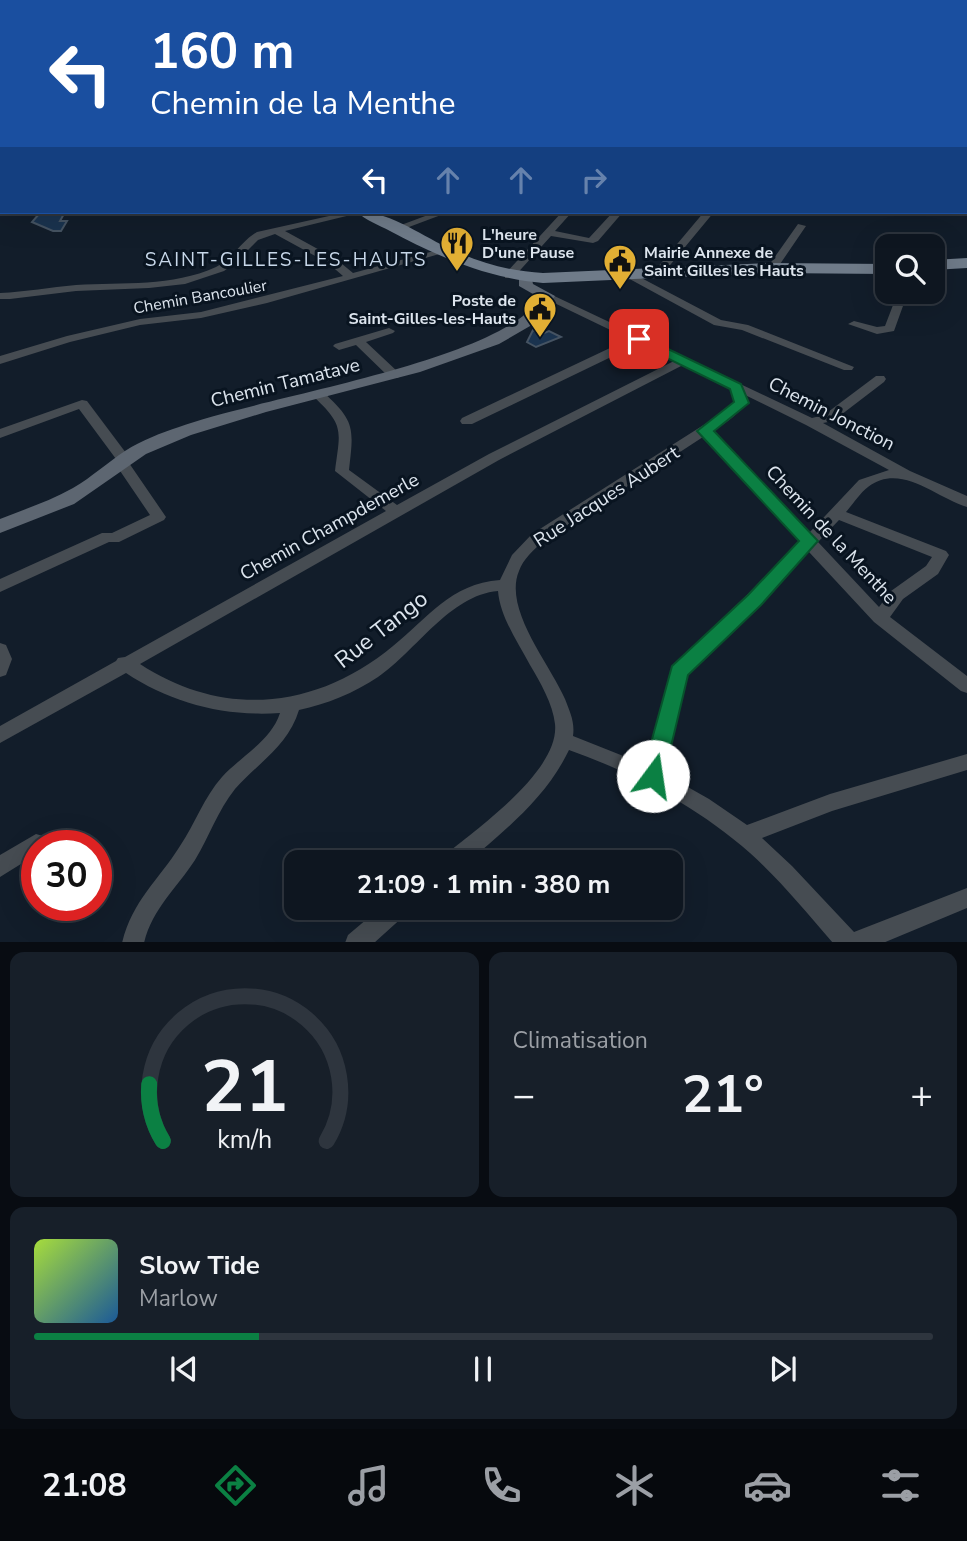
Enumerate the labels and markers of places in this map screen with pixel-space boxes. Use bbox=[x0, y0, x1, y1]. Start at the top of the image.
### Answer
restaurant icon: L'heure D'une Pause bbox=[438, 224, 476, 273]
place label: L'heure D'une Pause bbox=[482, 224, 575, 264]
public building icon: Mairie Annexe de Saint Gilles les Hauts bbox=[601, 242, 639, 291]
place label: Mairie Annexe de Saint Gilles les Hauts bbox=[644, 242, 804, 282]
place label: Poste de Saint-Gilles-les-Hauts bbox=[349, 290, 516, 330]
public building icon: Poste de Saint-Gilles-les-Hauts bbox=[521, 290, 559, 339]
pin bbox=[609, 309, 669, 369]

